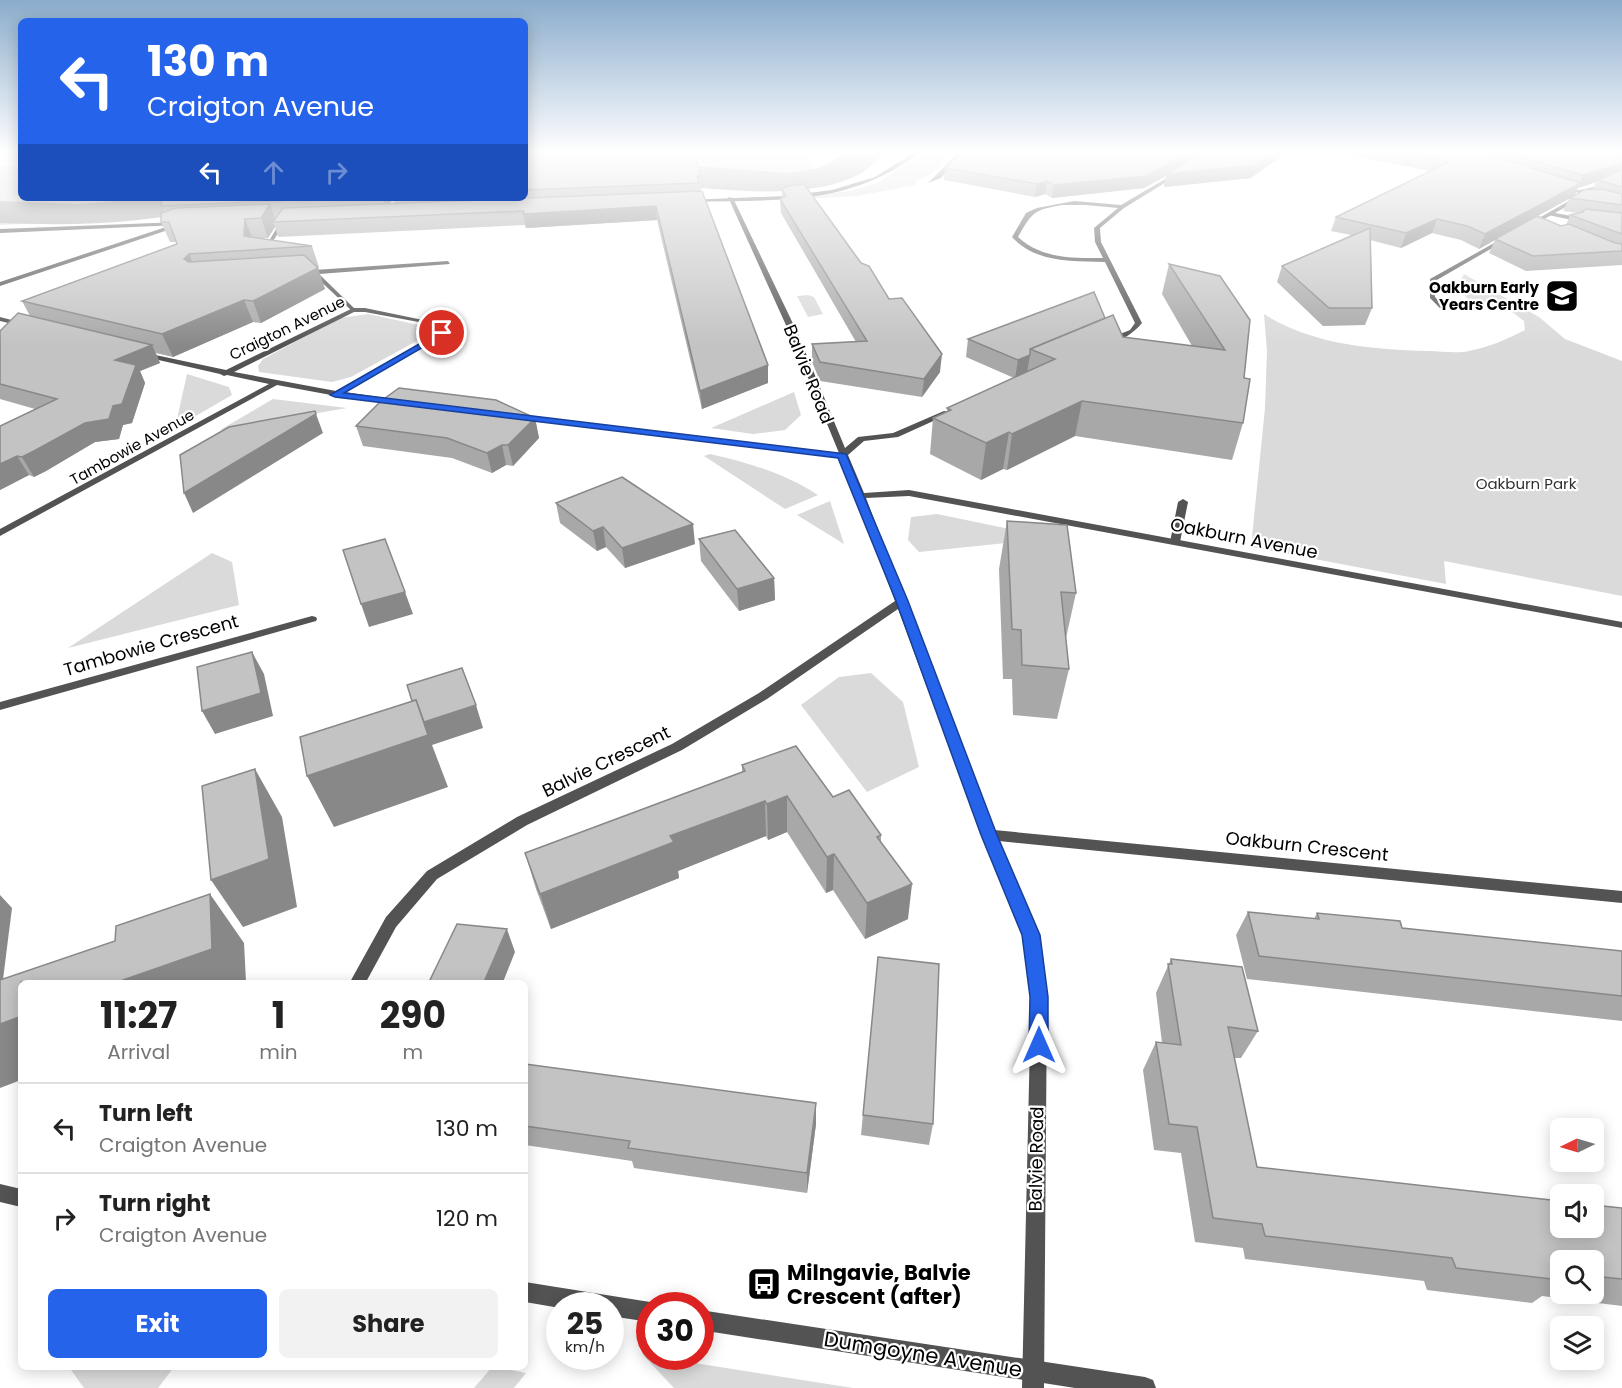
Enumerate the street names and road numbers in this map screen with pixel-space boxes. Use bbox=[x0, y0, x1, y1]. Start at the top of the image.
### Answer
street label: Craigton Avenue bbox=[226, 291, 348, 365]
street label: Balvie Road bbox=[778, 321, 840, 427]
street label: Tambowie Avenue bbox=[66, 404, 198, 490]
street label: Oakburn Avenue bbox=[1168, 511, 1320, 565]
street label: Tambowie Crescent bbox=[61, 608, 241, 682]
street label: Balvie Crescent bbox=[538, 719, 674, 803]
street label: Oakburn Crescent bbox=[1224, 825, 1390, 867]
street label: Balvie Road bbox=[1023, 1106, 1049, 1212]
street label: Dumgoyne Avenue bbox=[822, 1324, 1024, 1384]

